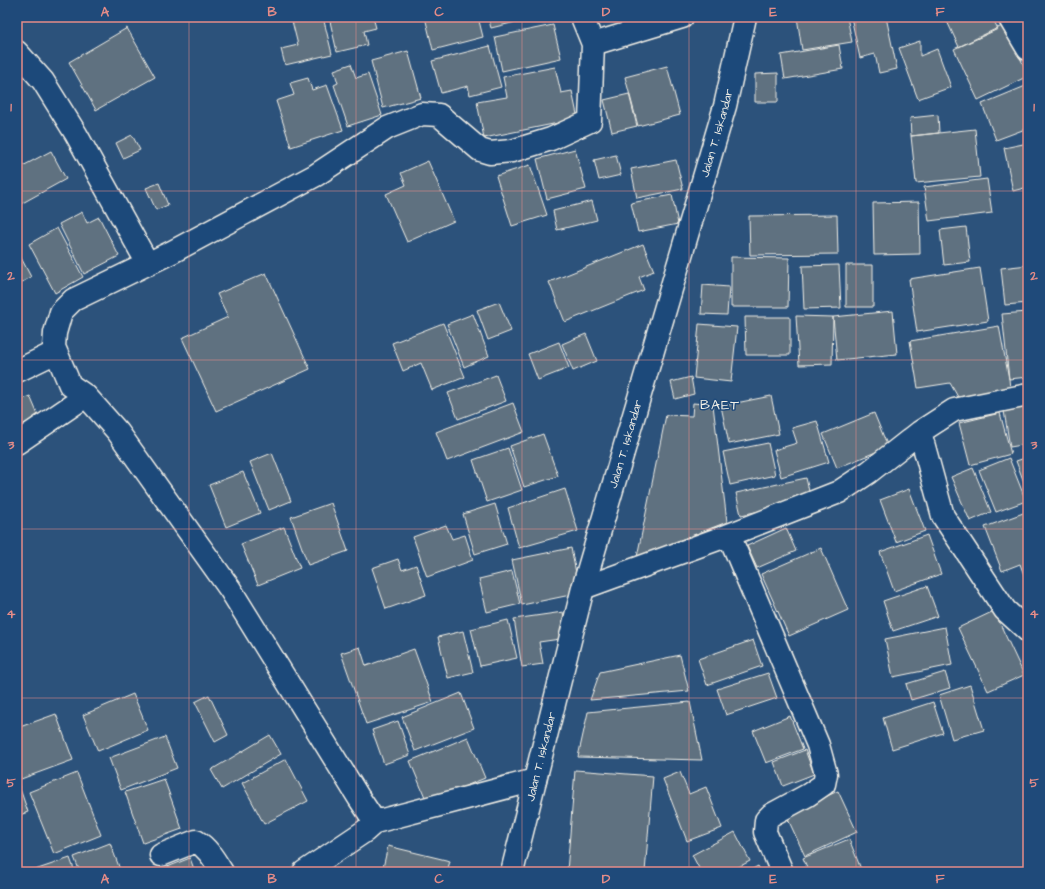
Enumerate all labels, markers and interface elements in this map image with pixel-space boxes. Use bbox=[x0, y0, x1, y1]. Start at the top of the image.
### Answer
text: A bbox=[101, 3, 110, 21]
text: B bbox=[267, 3, 277, 21]
text: C bbox=[434, 3, 444, 21]
text: D bbox=[602, 3, 611, 21]
text: E bbox=[769, 3, 777, 21]
text: F bbox=[935, 3, 945, 21]
street label: Jalan T. Iskandar bbox=[696, 87, 738, 180]
text: 1 bbox=[10, 98, 12, 116]
text: 1 bbox=[1033, 98, 1035, 116]
text: 2 bbox=[6, 267, 15, 285]
text: 2 bbox=[1029, 267, 1038, 285]
district label: BAET bbox=[700, 395, 740, 415]
street label: Jalan T. Iskandar bbox=[605, 397, 647, 490]
text: 3 bbox=[7, 436, 15, 454]
text: 3 bbox=[1030, 436, 1038, 454]
text: 4 bbox=[7, 605, 16, 623]
text: 4 bbox=[1030, 605, 1039, 623]
street label: Jalan T. Iskandar bbox=[522, 710, 561, 803]
text: 5 bbox=[6, 774, 16, 792]
text: 5 bbox=[1029, 774, 1039, 792]
text: A bbox=[101, 870, 110, 888]
text: B bbox=[267, 870, 277, 888]
text: C bbox=[434, 870, 444, 888]
text: D bbox=[602, 870, 611, 888]
text: E bbox=[769, 870, 777, 888]
text: F bbox=[935, 870, 945, 888]

